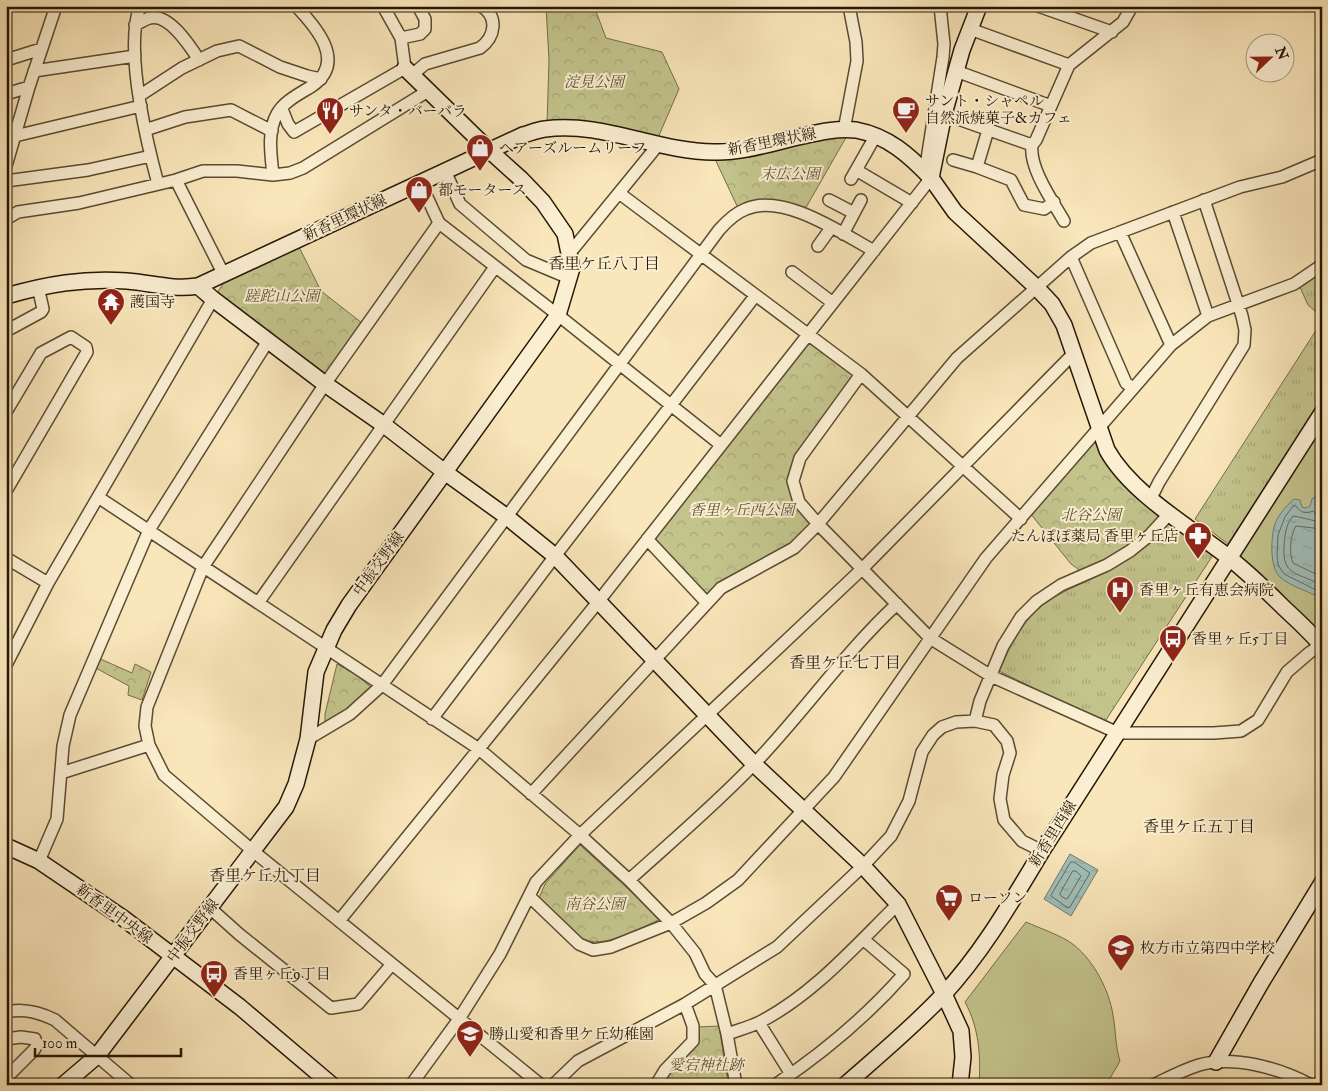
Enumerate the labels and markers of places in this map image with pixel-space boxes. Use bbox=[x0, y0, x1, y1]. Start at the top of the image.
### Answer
place label: サント・シャペル 自然派焼菓子&カフェ bbox=[925, 92, 1072, 128]
cafe icon: サント・シャペル 自然派焼菓子&カフェ bbox=[891, 95, 921, 134]
restaurant icon: サンタ・バーバラ bbox=[315, 96, 345, 135]
place label: サンタ・バーバラ bbox=[349, 102, 467, 121]
shop icon: ヘアーズルームリーフ bbox=[465, 133, 495, 172]
place label: ヘアーズルームリーフ bbox=[499, 139, 647, 158]
shop icon: 都モータース bbox=[404, 175, 434, 214]
place label: 都モータース bbox=[438, 181, 527, 200]
temple icon: 護国寺 bbox=[96, 287, 126, 326]
place label: 護国寺 bbox=[130, 293, 175, 312]
pharmacy icon: たんぽぽ薬局 香里ヶ丘店 bbox=[1183, 521, 1213, 560]
place label: たんぽぽ薬局 香里ヶ丘店 bbox=[1011, 527, 1179, 546]
hospital icon: 香里ヶ丘有恵会病院 bbox=[1105, 575, 1135, 614]
place label: 香里ヶ丘有恵会病院 bbox=[1139, 581, 1274, 600]
bus stop icon: 香里ヶ丘5丁目 bbox=[1158, 624, 1188, 663]
place label: 香里ヶ丘5丁目 bbox=[1192, 630, 1289, 649]
supermarket icon: ローソン bbox=[934, 883, 964, 922]
place label: ローソン bbox=[968, 889, 1027, 908]
school or university icon: 枚方市立第四中学校 bbox=[1106, 933, 1136, 972]
place label: 枚方市立第四中学校 bbox=[1140, 939, 1275, 958]
bus stop icon: 香里ヶ丘9丁目 bbox=[199, 959, 229, 998]
place label: 香里ヶ丘9丁目 bbox=[233, 965, 331, 984]
school or university icon: 勝山愛和香里ケ丘幼稚園 bbox=[455, 1019, 485, 1058]
place label: 勝山愛和香里ケ丘幼稚園 bbox=[489, 1025, 654, 1044]

